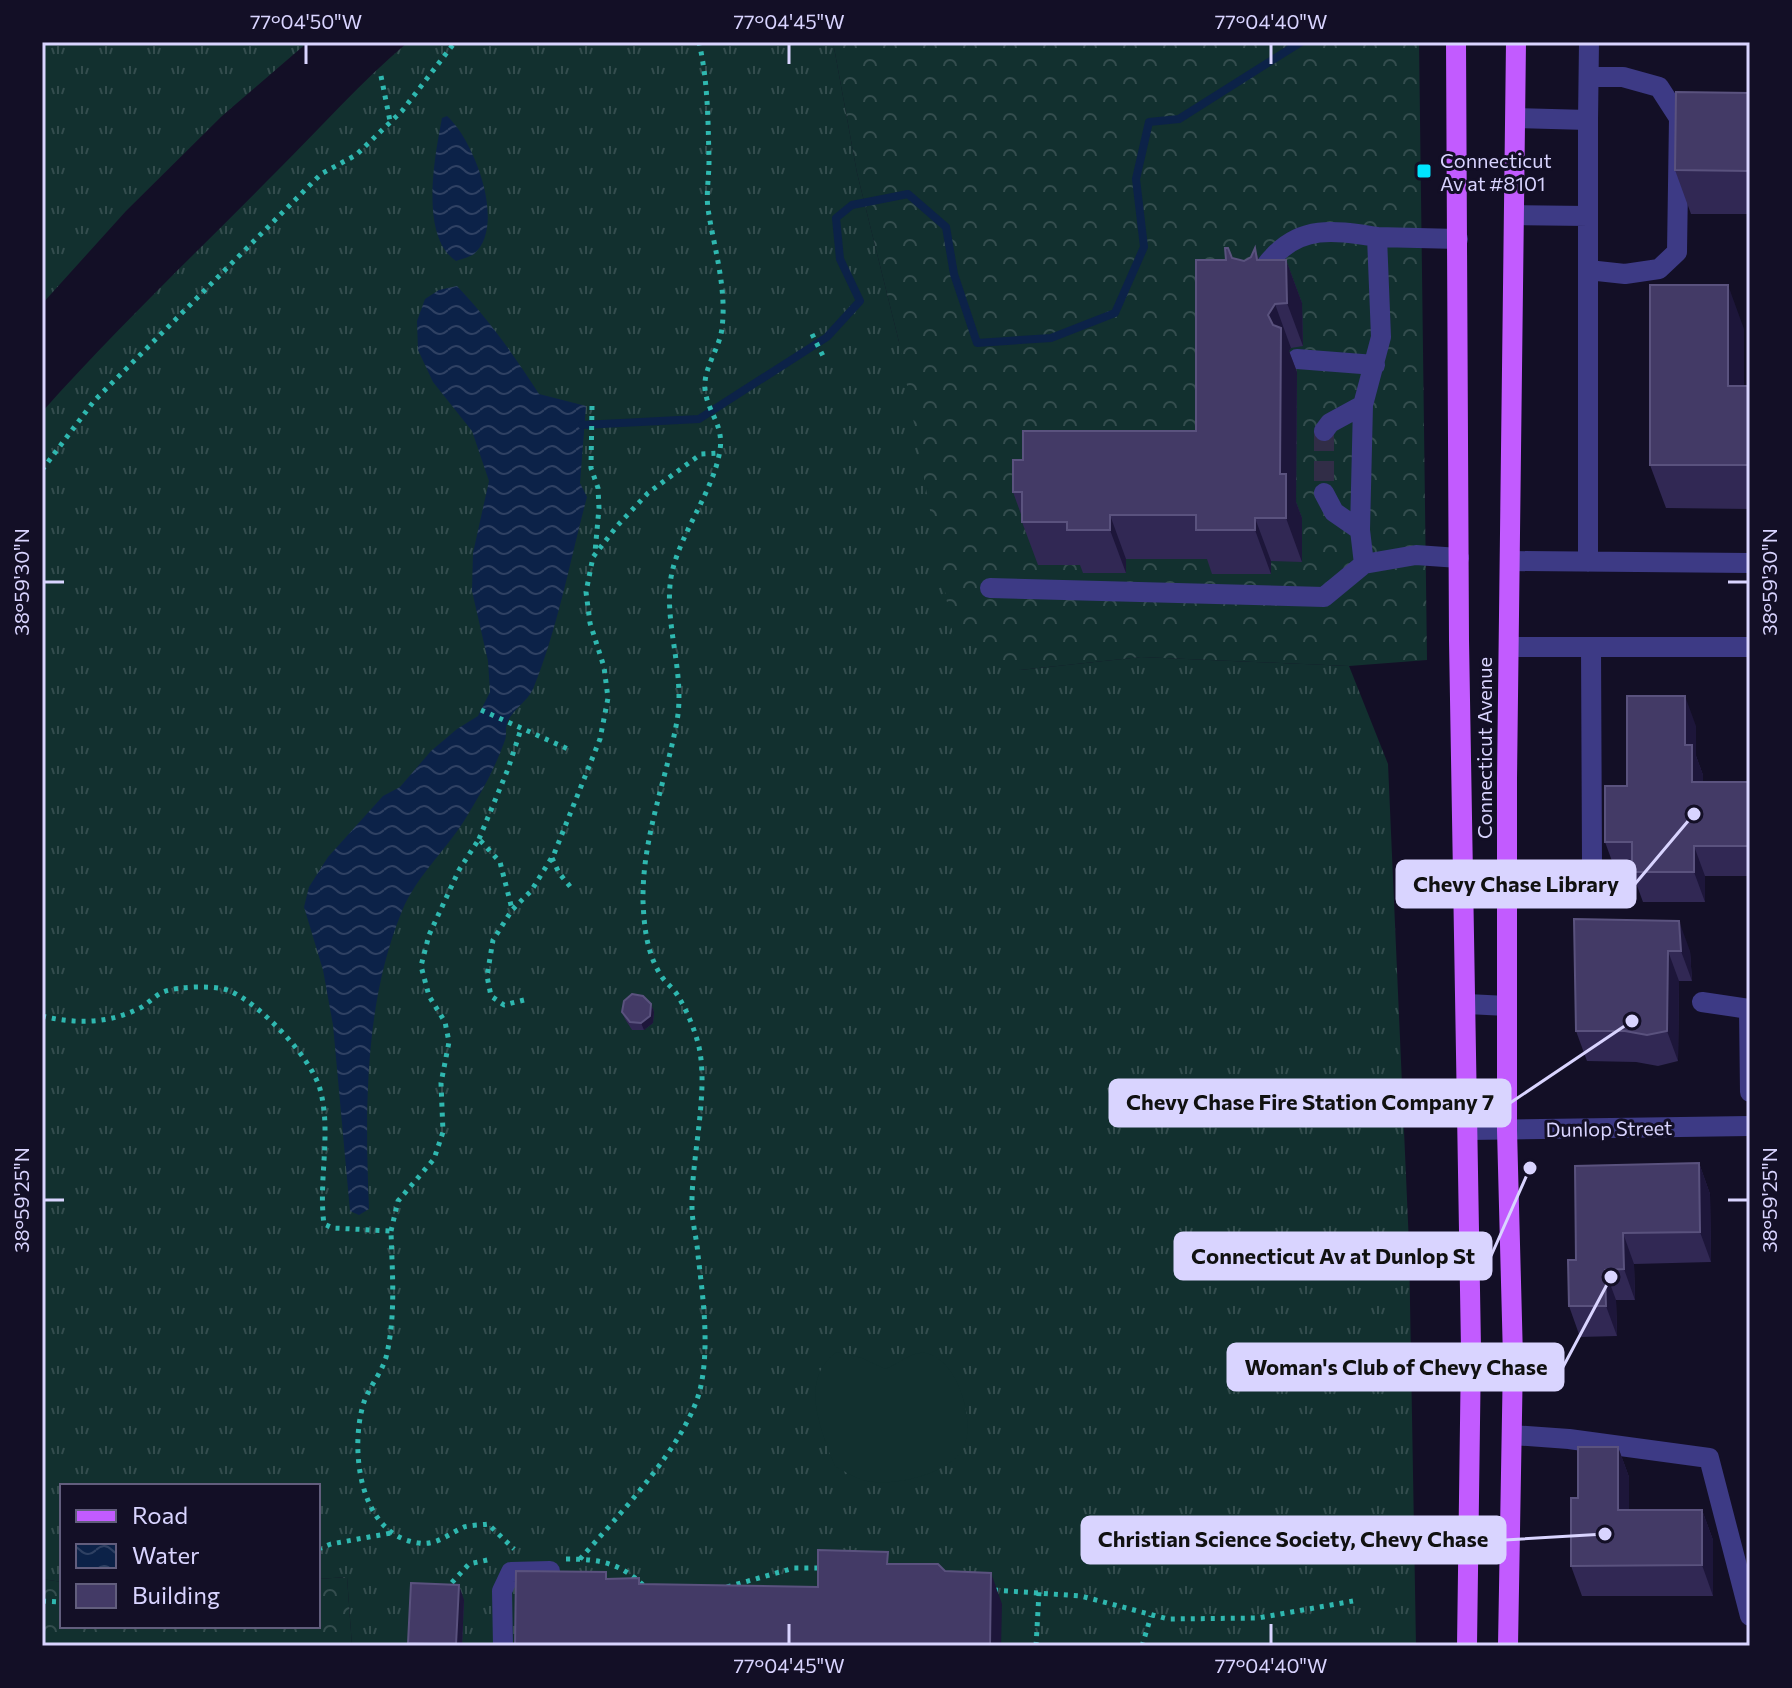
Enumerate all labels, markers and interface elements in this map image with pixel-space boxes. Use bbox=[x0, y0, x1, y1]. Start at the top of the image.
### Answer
text: 77°04'50"W bbox=[250, 9, 362, 33]
text: 77°04'45"W bbox=[733, 9, 845, 33]
text: 77°04'40"W bbox=[1215, 9, 1327, 33]
place label: Connecticut Av at #8101 bbox=[1440, 148, 1552, 195]
marker: Connecticut Av at #8101 bbox=[1415, 162, 1433, 180]
text: 38°59'30"N bbox=[9, 528, 33, 636]
text: 38°59'30"N bbox=[1757, 528, 1781, 636]
street label: Connecticut Avenue bbox=[1472, 657, 1496, 839]
callout: Chevy Chase Library bbox=[1397, 861, 1635, 907]
text: Chevy Chase Library bbox=[1413, 870, 1619, 897]
callout: Chevy Chase Fire Station Company 7 bbox=[1110, 1080, 1510, 1126]
text: Chevy Chase Fire Station Company 7 bbox=[1126, 1088, 1494, 1115]
street label: Dunlop Street bbox=[1546, 1115, 1672, 1141]
text: 38°59'25"N bbox=[9, 1147, 33, 1253]
text: 38°59'25"N bbox=[1757, 1147, 1781, 1253]
callout: Connecticut Av at Dunlop St bbox=[1175, 1233, 1491, 1279]
text: Connecticut Av at Dunlop St bbox=[1191, 1242, 1475, 1269]
callout: Woman's Club of Chevy Chase bbox=[1228, 1344, 1563, 1390]
text: Woman's Club of Chevy Chase bbox=[1244, 1353, 1548, 1380]
legend bbox=[60, 1484, 320, 1628]
text: Road bbox=[132, 1500, 188, 1529]
callout: Christian Science Society, Chevy Chase bbox=[1082, 1517, 1505, 1563]
text: Christian Science Society, Chevy Chase bbox=[1098, 1525, 1488, 1552]
text: Water bbox=[132, 1540, 200, 1569]
text: Building bbox=[132, 1580, 220, 1609]
text: 77°04'45"W bbox=[733, 1653, 845, 1677]
text: 77°04'40"W bbox=[1215, 1653, 1327, 1677]

